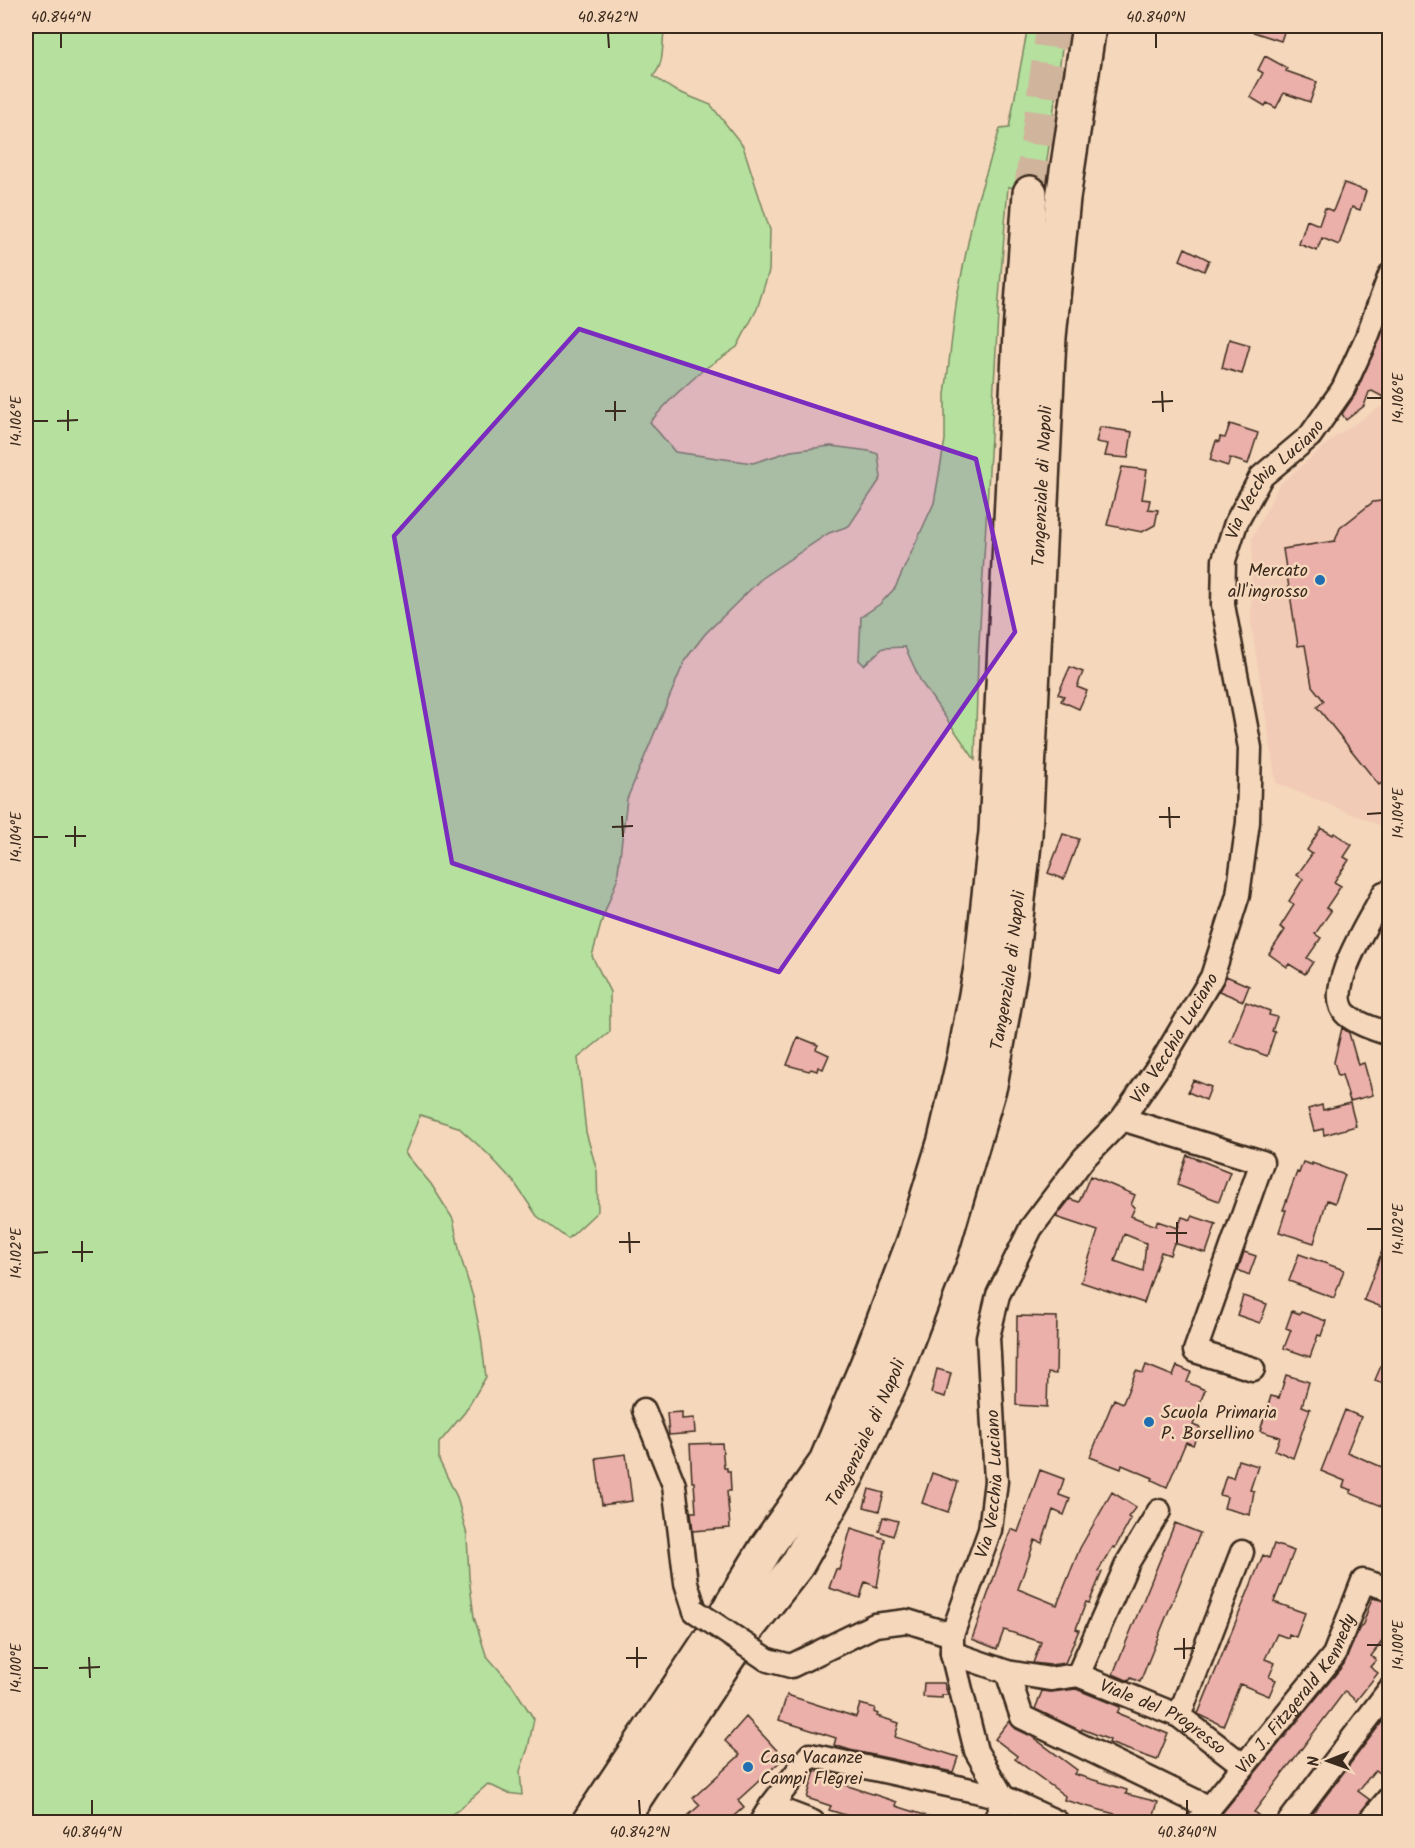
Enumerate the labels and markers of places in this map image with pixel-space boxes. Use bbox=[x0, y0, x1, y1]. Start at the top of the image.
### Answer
place label: Mercato all'ingrosso bbox=[1228, 557, 1308, 607]
marker: Mercato all'ingrosso bbox=[1313, 573, 1327, 587]
place label: Scuola Primaria P. Borsellino bbox=[1161, 1399, 1277, 1449]
marker: Scuola Primaria P. Borsellino bbox=[1142, 1415, 1156, 1429]
place label: Casa Vacanze Campi Flegrei bbox=[760, 1744, 863, 1794]
marker: Casa Vacanze Campi Flegrei bbox=[741, 1760, 755, 1774]

